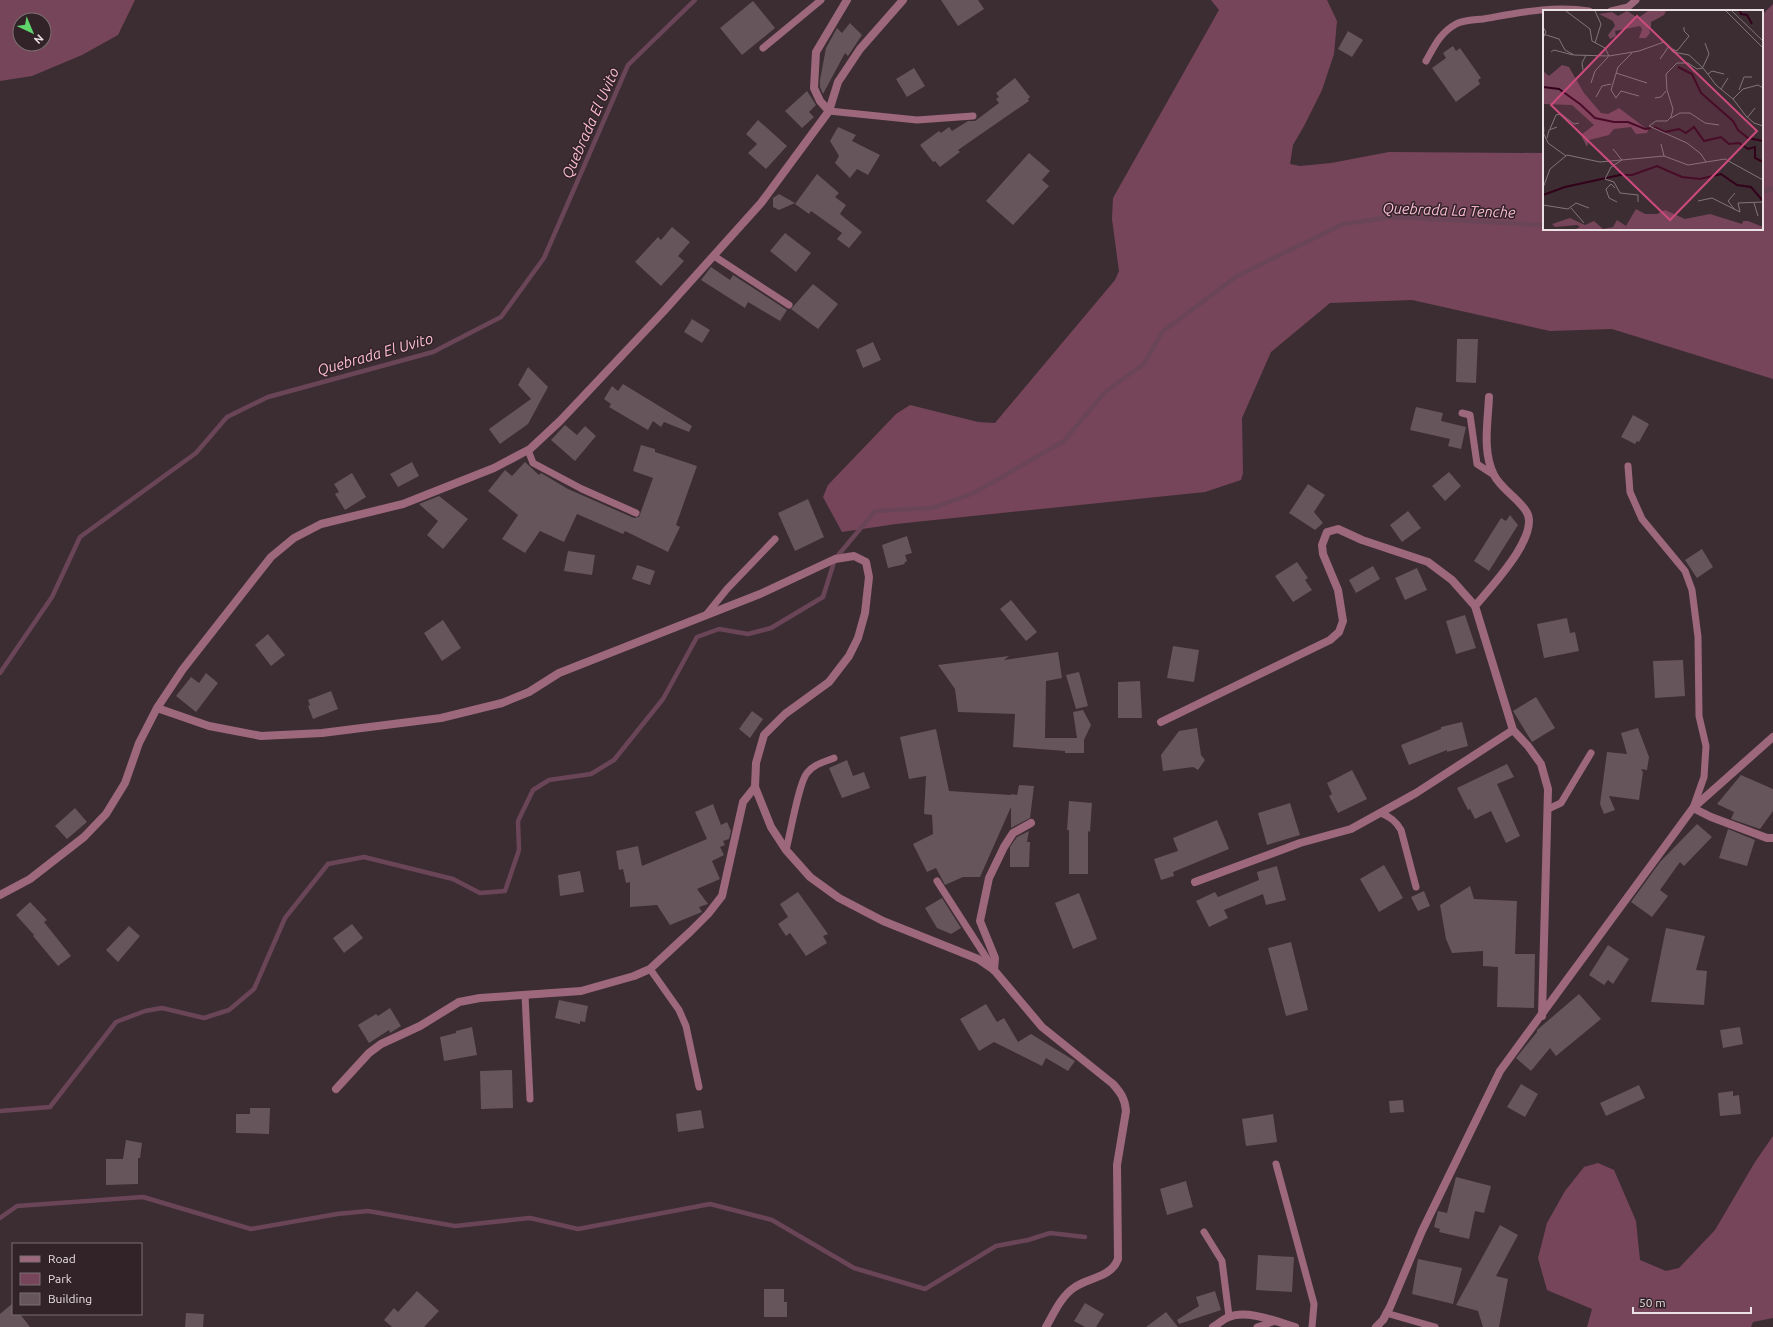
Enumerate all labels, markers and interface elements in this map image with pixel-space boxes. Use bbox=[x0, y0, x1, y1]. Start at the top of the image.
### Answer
inset map bbox=[1543, 10, 1763, 230]
north arrow bbox=[12, 12, 52, 52]
text: N bbox=[32, 32, 46, 46]
water label: Quebrada El Uvito bbox=[558, 65, 623, 181]
water label: Quebrada La Tenche bbox=[1382, 199, 1516, 222]
water label: Quebrada El Uvito bbox=[315, 329, 435, 380]
legend bbox=[12, 1243, 142, 1315]
text: Road bbox=[48, 1252, 76, 1265]
text: Park bbox=[48, 1272, 72, 1285]
scale bar bbox=[1633, 1289, 1751, 1315]
text: Building bbox=[48, 1292, 92, 1305]
text: 50 m bbox=[1639, 1296, 1666, 1309]

